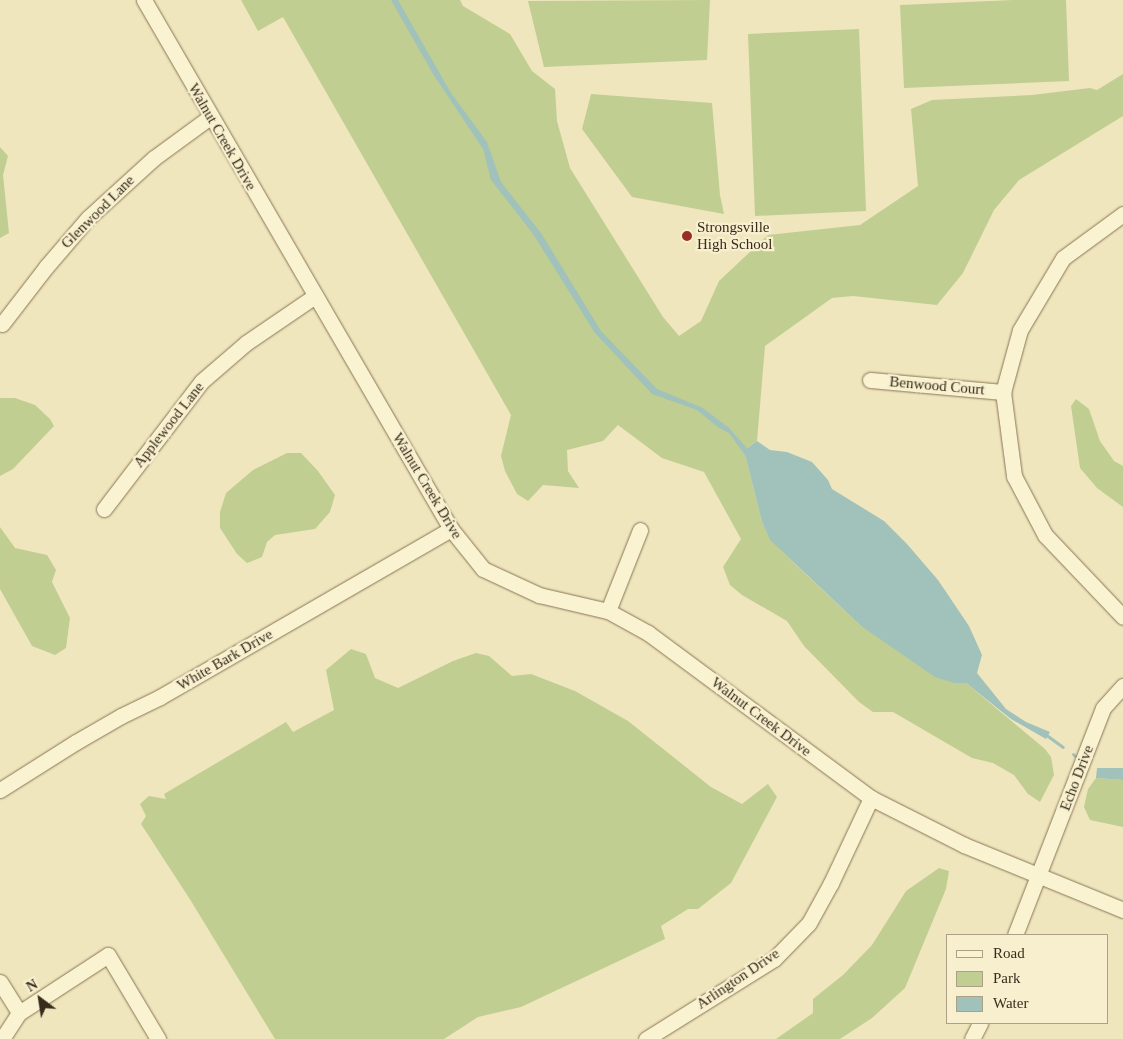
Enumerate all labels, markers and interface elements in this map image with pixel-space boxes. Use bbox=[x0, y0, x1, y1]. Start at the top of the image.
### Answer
street label: Walnut Creek Drive bbox=[184, 80, 260, 194]
street label: Glenwood Lane bbox=[58, 172, 138, 252]
place label: Strongsville High School bbox=[697, 218, 772, 253]
marker: Strongsville High School bbox=[681, 230, 693, 242]
street label: Benwood Court bbox=[889, 373, 985, 399]
street label: Applewood Lane bbox=[130, 379, 208, 471]
street label: Walnut Creek Drive bbox=[388, 430, 466, 542]
street label: White Bark Drive bbox=[174, 625, 276, 695]
street label: Walnut Creek Drive bbox=[707, 674, 815, 760]
street label: Echo Drive bbox=[1056, 743, 1098, 813]
legend bbox=[946, 934, 1108, 1024]
street label: Arlington Drive bbox=[693, 945, 783, 1013]
text: Road bbox=[993, 945, 1025, 961]
text: Park bbox=[993, 970, 1021, 986]
north arrow bbox=[15, 974, 65, 1024]
text: N bbox=[24, 977, 40, 995]
text: Water bbox=[993, 995, 1028, 1011]

